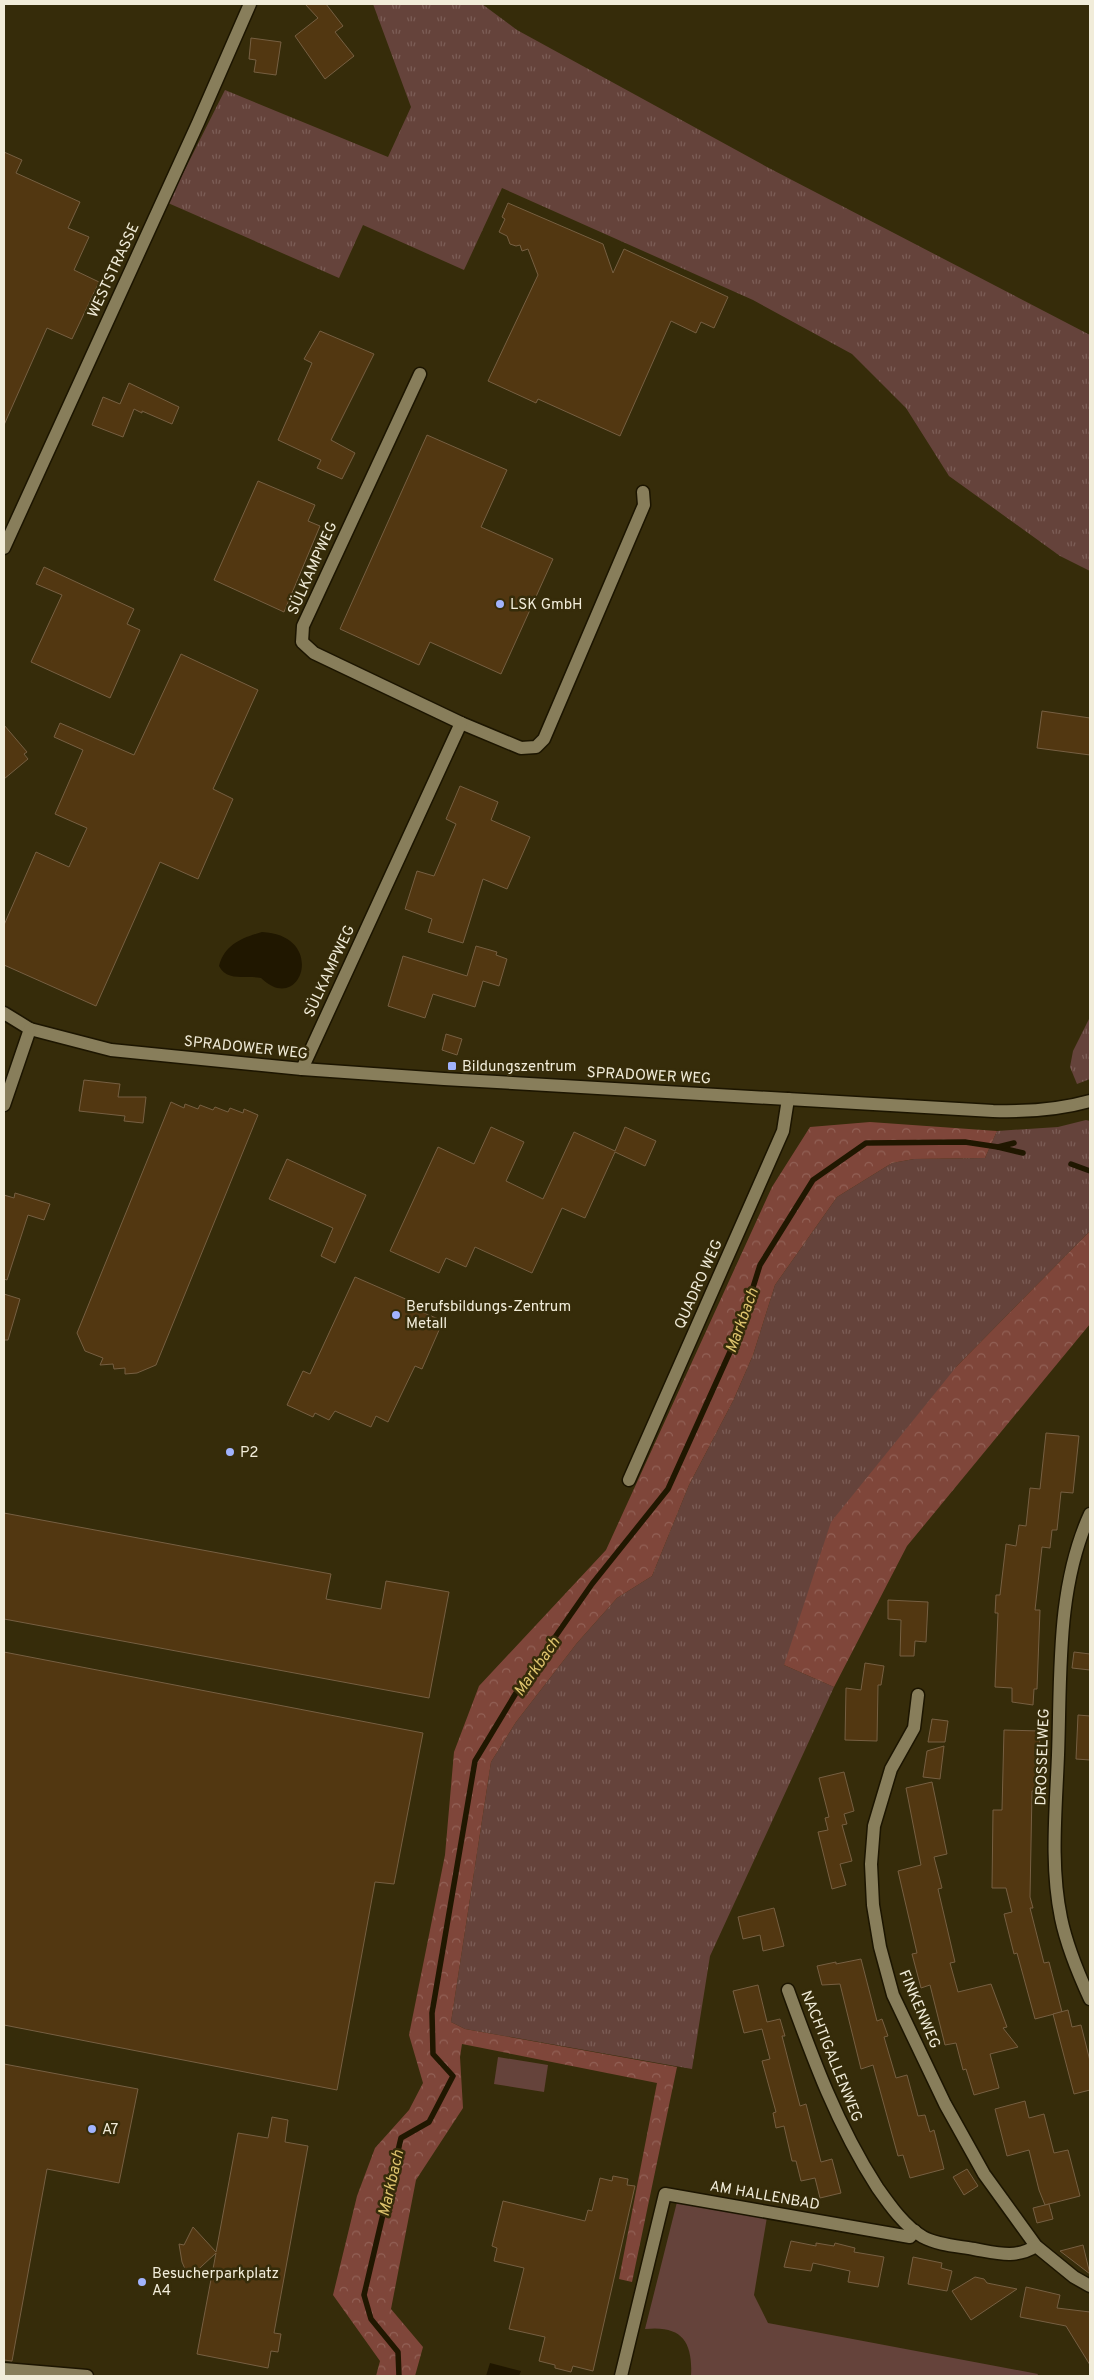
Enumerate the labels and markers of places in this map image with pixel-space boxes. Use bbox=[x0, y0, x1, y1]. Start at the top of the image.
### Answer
place label: LSK GmbH bbox=[510, 596, 583, 615]
marker: LSK GmbH bbox=[494, 598, 506, 610]
place label: Bildungszentrum bbox=[462, 1058, 576, 1077]
marker: Bildungszentrum bbox=[446, 1060, 458, 1072]
place label: Berufsbildungs-Zentrum Metall bbox=[406, 1298, 571, 1334]
marker: Berufsbildungs-Zentrum Metall bbox=[390, 1309, 402, 1321]
place label: P2 bbox=[240, 1444, 258, 1463]
marker: P2 bbox=[224, 1446, 236, 1458]
place label: A7 bbox=[102, 2121, 118, 2140]
marker: A7 bbox=[86, 2123, 98, 2135]
place label: Besucherparkplatz A4 bbox=[152, 2265, 279, 2301]
marker: Besucherparkplatz A4 bbox=[136, 2276, 148, 2288]

